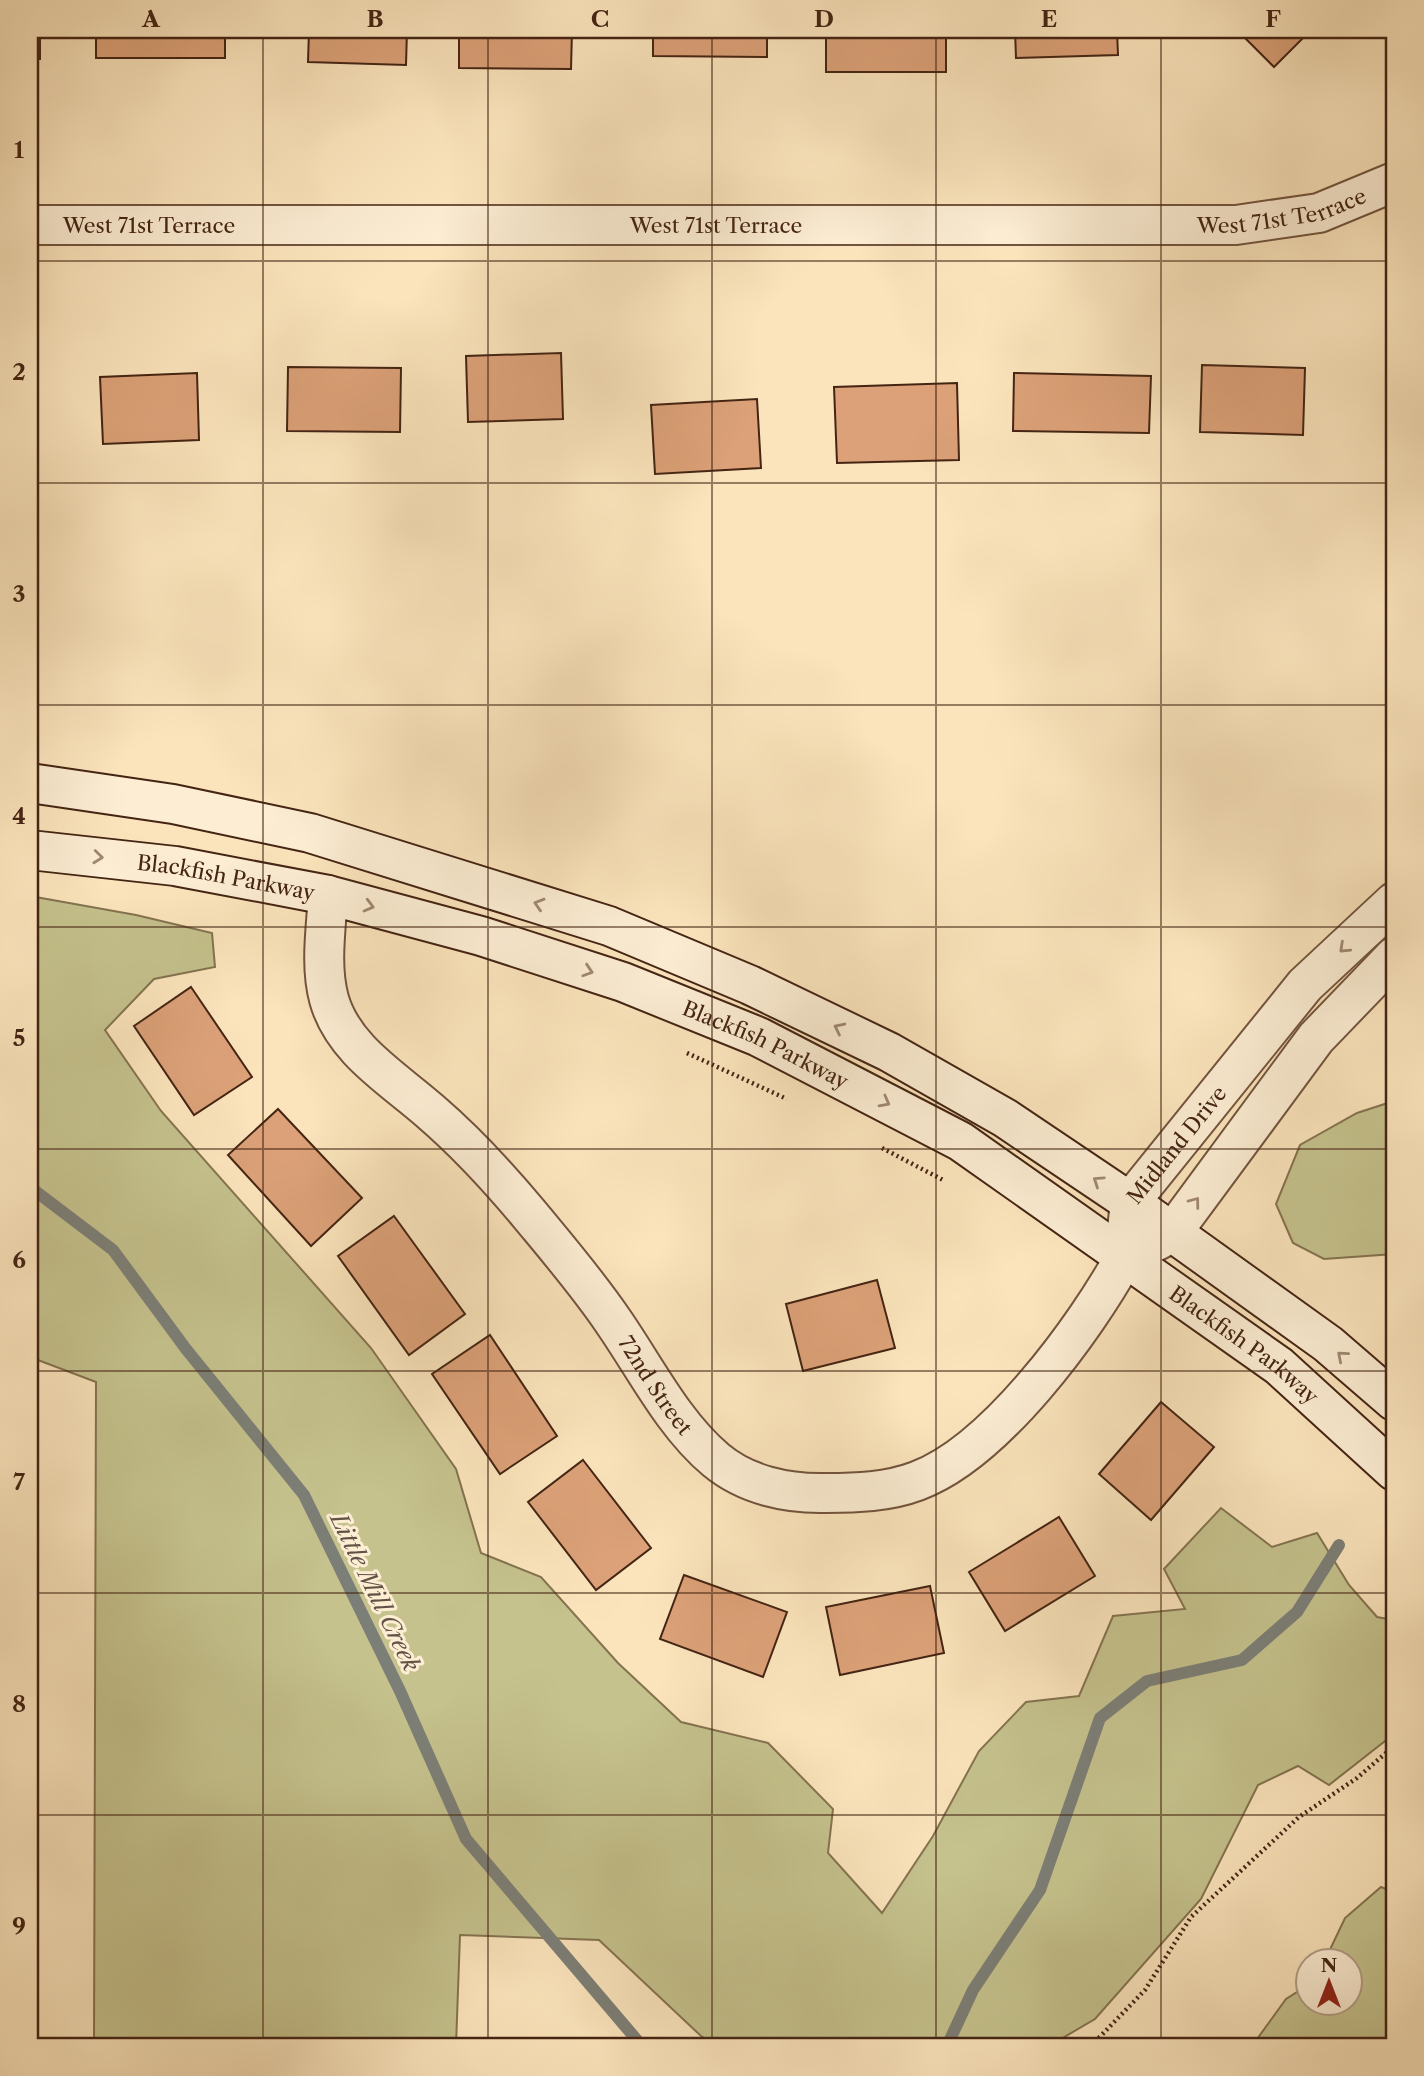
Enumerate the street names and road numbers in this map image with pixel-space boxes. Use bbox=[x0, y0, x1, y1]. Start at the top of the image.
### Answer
street label: West 71st Terrace bbox=[1196, 183, 1370, 238]
street label: West 71st Terrace bbox=[62, 213, 235, 238]
street label: West 71st Terrace bbox=[629, 213, 802, 238]
street label: Blackfish Parkway bbox=[136, 849, 317, 905]
street label: Blackfish Parkway bbox=[679, 995, 853, 1094]
street label: Midland Drive bbox=[1121, 1081, 1231, 1209]
street label: Blackfish Parkway bbox=[1165, 1280, 1324, 1409]
street label: 72nd Street bbox=[614, 1331, 698, 1440]

